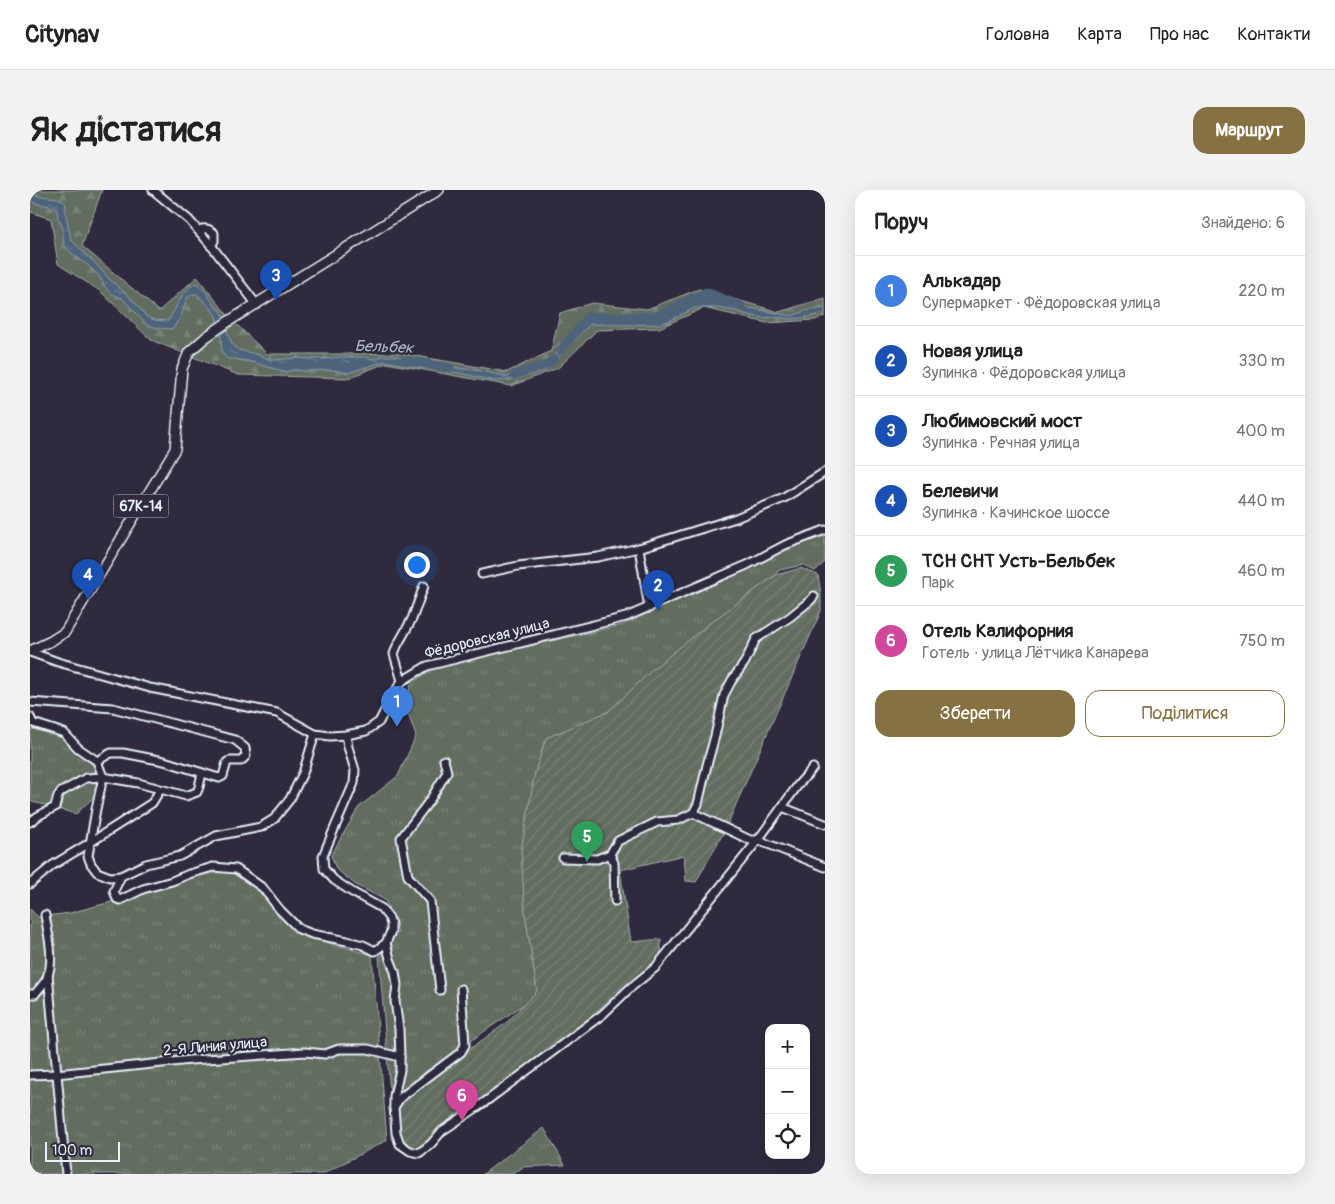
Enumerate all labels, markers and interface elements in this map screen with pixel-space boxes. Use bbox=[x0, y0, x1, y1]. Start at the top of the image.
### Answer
text: Citynav bbox=[25, 20, 100, 49]
text: Головна bbox=[986, 23, 1049, 46]
text: Карта bbox=[1077, 23, 1122, 46]
text: Про нас bbox=[1150, 23, 1209, 46]
text: Контакти bbox=[1237, 23, 1310, 46]
button: Маршрут bbox=[1193, 107, 1305, 154]
text: Як дістатися bbox=[30, 108, 221, 152]
text: Поруч bbox=[875, 209, 928, 236]
text: Знайдено: 6 bbox=[1201, 213, 1285, 233]
pin: 3 bbox=[260, 260, 292, 301]
text: Алькадар bbox=[922, 269, 1001, 293]
text: 1 bbox=[888, 281, 894, 301]
text: 220 m bbox=[1239, 281, 1285, 301]
text: Супермаркет · Фёдоровская улица bbox=[922, 293, 1160, 313]
water label: Бельбек bbox=[354, 336, 415, 358]
text: Новая улица bbox=[922, 339, 1023, 363]
text: 2 bbox=[887, 351, 895, 371]
text: 330 m bbox=[1239, 351, 1285, 371]
text: Зупинка · Фёдоровская улица bbox=[922, 363, 1126, 383]
text: Любимовский мост bbox=[922, 409, 1082, 433]
text: 3 bbox=[887, 421, 895, 441]
text: 400 m bbox=[1236, 421, 1285, 441]
text: Зупинка · Речная улица bbox=[922, 433, 1080, 453]
text: Белевичи bbox=[922, 479, 998, 503]
text: 4 bbox=[886, 491, 896, 511]
text: 440 m bbox=[1238, 491, 1285, 511]
road number: 67К-14 bbox=[114, 494, 168, 518]
text: Зупинка · Качинское шоссе bbox=[922, 503, 1110, 523]
text: ТСН СНТ Усть-Бельбек bbox=[922, 549, 1115, 573]
your location bbox=[404, 552, 430, 578]
pin: 4 bbox=[72, 559, 104, 600]
text: 5 bbox=[887, 561, 895, 581]
text: 460 m bbox=[1238, 561, 1285, 581]
pin: 2 bbox=[642, 570, 674, 611]
text: Парк bbox=[922, 573, 955, 593]
street label: Фёдоровская улица bbox=[423, 614, 551, 663]
text: Отель Калифорния bbox=[922, 619, 1073, 643]
text: 6 bbox=[886, 631, 896, 651]
text: 750 m bbox=[1239, 631, 1285, 651]
text: Готель · улица Лётчика Канарева bbox=[922, 643, 1149, 663]
pin: 1 bbox=[381, 686, 413, 727]
button: Зберегти bbox=[875, 690, 1075, 737]
button: Поділитися bbox=[1085, 690, 1285, 737]
pin: 5 bbox=[571, 821, 603, 862]
map controls bbox=[765, 1024, 810, 1159]
button: + bbox=[765, 1024, 810, 1069]
street label: 2-Я Линия улица bbox=[162, 1032, 268, 1061]
button: − bbox=[765, 1069, 810, 1114]
pin: 6 bbox=[446, 1080, 478, 1121]
button: locate bbox=[765, 1114, 810, 1159]
scale bar bbox=[45, 1139, 120, 1162]
text: 100 m bbox=[52, 1142, 92, 1159]

